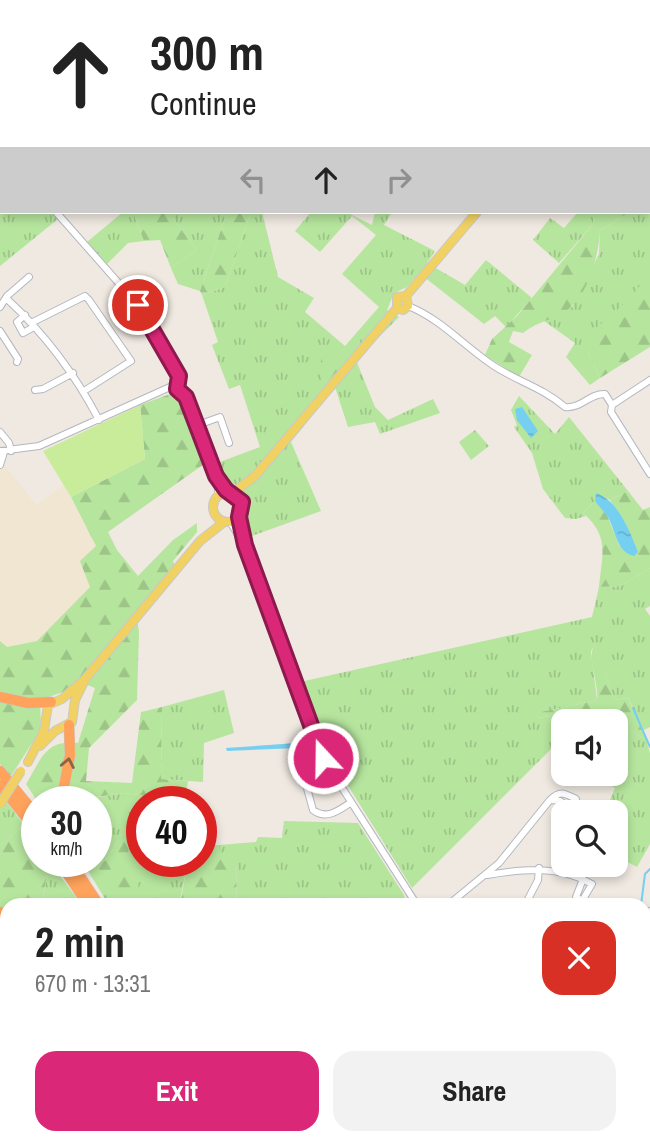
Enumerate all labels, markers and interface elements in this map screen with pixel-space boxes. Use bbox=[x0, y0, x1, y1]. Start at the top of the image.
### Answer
text: 300 m bbox=[150, 19, 264, 85]
icon: ahead bbox=[35, 28, 126, 119]
text: Continue bbox=[150, 82, 257, 125]
icon: left bbox=[234, 161, 272, 199]
icon: ahead bbox=[307, 161, 345, 199]
icon: right bbox=[380, 161, 418, 199]
pin bbox=[108, 275, 168, 335]
icon: arrive bbox=[119, 286, 157, 324]
map controls bbox=[551, 709, 628, 877]
button: sound bbox=[551, 709, 628, 786]
position arrow bbox=[286, 721, 360, 795]
one-way arrow bbox=[60, 757, 75, 769]
speed limit sign: 40 bbox=[126, 786, 217, 877]
text: 30 bbox=[51, 799, 82, 846]
button: search bbox=[551, 800, 628, 877]
text: km/h bbox=[51, 836, 83, 861]
text: 2 min bbox=[35, 914, 125, 970]
button: close bbox=[542, 921, 616, 995]
text: 670 m · 13:31 bbox=[35, 968, 150, 999]
button: Exit bbox=[35, 1051, 319, 1131]
button: Share bbox=[333, 1051, 616, 1131]

